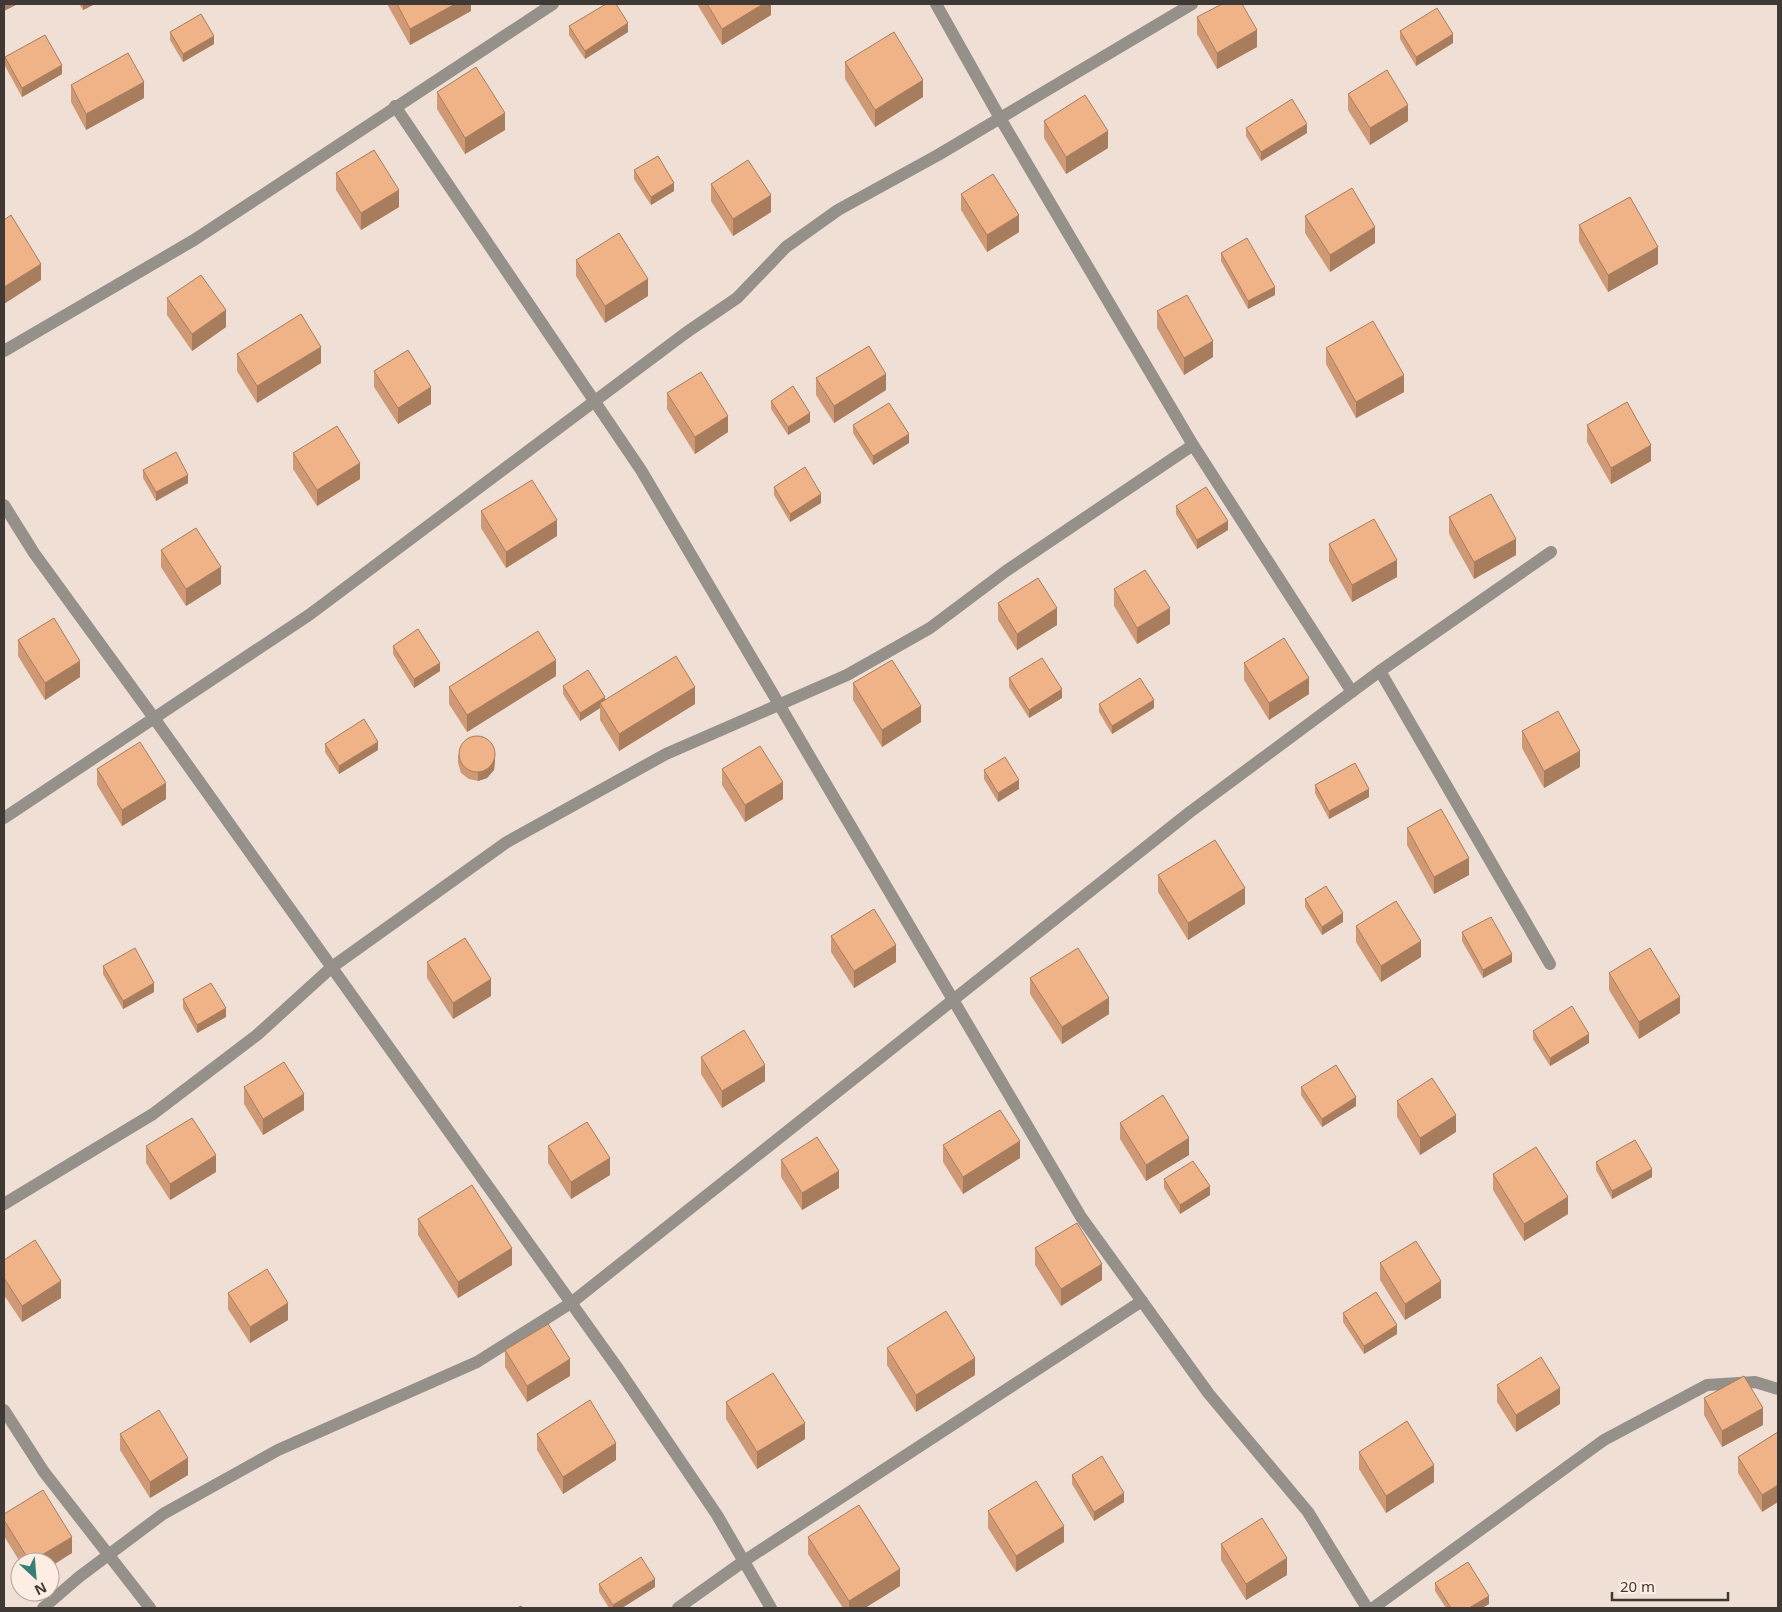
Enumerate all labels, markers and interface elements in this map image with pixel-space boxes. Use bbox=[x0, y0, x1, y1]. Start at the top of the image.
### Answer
north arrow bbox=[10, 1552, 60, 1602]
scale bar bbox=[1612, 1570, 1728, 1602]
text: 20 m bbox=[1620, 1576, 1655, 1596]
text: N bbox=[32, 1578, 50, 1600]

